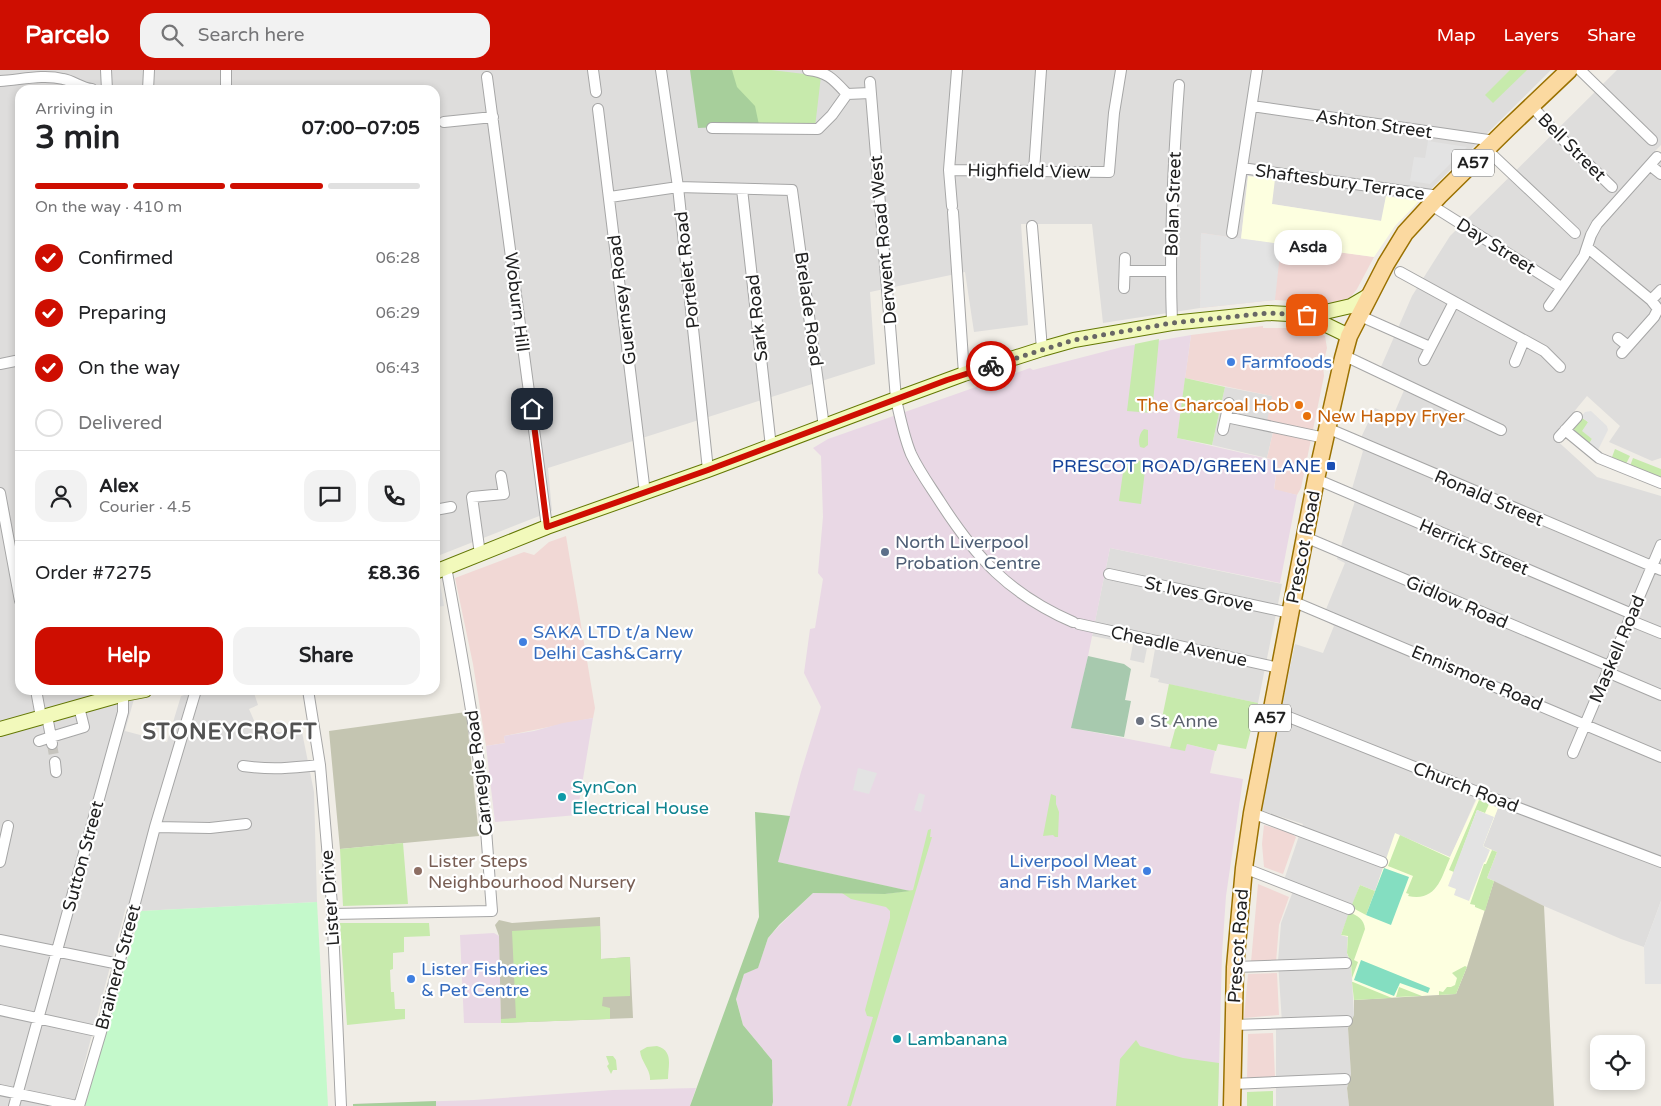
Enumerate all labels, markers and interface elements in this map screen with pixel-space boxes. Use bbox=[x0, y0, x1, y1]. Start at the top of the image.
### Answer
search box bbox=[140, 13, 490, 58]
text: Parcelo bbox=[25, 21, 110, 50]
icon: search bbox=[158, 21, 186, 49]
text: Search here bbox=[198, 24, 305, 46]
text: Map bbox=[1437, 24, 1476, 46]
text: Layers bbox=[1504, 24, 1559, 46]
text: Share bbox=[1587, 24, 1636, 46]
text: Arriving in bbox=[35, 99, 113, 119]
street label: Ashton Street bbox=[1314, 105, 1434, 143]
street label: Bell Street bbox=[1533, 108, 1611, 186]
text: 07:00–07:05 bbox=[302, 117, 420, 139]
text: 3 min bbox=[35, 119, 120, 157]
road number: A57 bbox=[1452, 150, 1494, 176]
street label: Bolan Street bbox=[1160, 151, 1186, 257]
street label: Derwent Road West bbox=[865, 154, 901, 326]
street label: Highfield View bbox=[967, 159, 1091, 183]
street label: Shaftesbury Terrace bbox=[1254, 159, 1426, 205]
text: On the way · 410 m bbox=[35, 197, 182, 217]
street label: Portelet Road bbox=[670, 210, 704, 330]
street label: Day Street bbox=[1452, 213, 1540, 279]
callout: Asda bbox=[1273, 230, 1341, 265]
street label: Guernsey Road bbox=[603, 234, 641, 366]
text: Asda bbox=[1289, 237, 1327, 257]
icon: check bbox=[35, 244, 63, 272]
text: Confirmed bbox=[78, 247, 173, 269]
text: 06:28 bbox=[376, 248, 420, 268]
street label: Brelade Road bbox=[790, 250, 828, 368]
street label: Woburn Hill bbox=[500, 251, 534, 353]
street label: Sark Road bbox=[741, 273, 773, 363]
pin bbox=[1286, 294, 1328, 336]
icon: check bbox=[35, 299, 63, 327]
icon: bag bbox=[1293, 301, 1321, 329]
text: Preparing bbox=[78, 302, 167, 324]
text: 06:29 bbox=[376, 303, 420, 323]
courier bbox=[966, 341, 1016, 391]
place label: Farmfoods bbox=[1241, 351, 1332, 373]
icon: bike bbox=[977, 352, 1005, 380]
icon: check bbox=[35, 354, 63, 382]
marker: Farmfoods bbox=[1225, 356, 1237, 368]
text: On the way bbox=[78, 357, 180, 379]
text: 06:43 bbox=[376, 358, 420, 378]
pin bbox=[511, 388, 553, 430]
place label: The Charcoal Hob bbox=[1137, 394, 1289, 416]
icon: home bbox=[518, 395, 546, 423]
marker: The Charcoal Hob bbox=[1293, 399, 1305, 411]
place label: New Happy Fryer bbox=[1317, 405, 1465, 427]
marker: New Happy Fryer bbox=[1301, 410, 1313, 422]
text: Delivered bbox=[78, 412, 163, 434]
place label: PRESCOT ROAD/GREEN LANE bbox=[1052, 455, 1321, 477]
marker: PRESCOT ROAD/GREEN LANE bbox=[1325, 460, 1337, 472]
street label: Ronald Street bbox=[1431, 465, 1547, 531]
button: person bbox=[35, 470, 87, 522]
button: chat bbox=[304, 470, 356, 522]
button: phone bbox=[368, 470, 420, 522]
text: Alex bbox=[99, 475, 139, 497]
street label: Prescot Road bbox=[1281, 489, 1325, 605]
text: Courier · 4.5 bbox=[99, 497, 191, 517]
street label: Herrick Street bbox=[1416, 514, 1532, 580]
place label: North Liverpool Probation Centre bbox=[895, 531, 1041, 574]
marker: North Liverpool Probation Centre bbox=[879, 546, 891, 558]
text: Order #7275 bbox=[35, 562, 152, 584]
text: £8.36 bbox=[368, 562, 420, 584]
street label: Gidlow Road bbox=[1403, 571, 1511, 633]
street label: St Ives Grove bbox=[1143, 572, 1255, 616]
street label: Maskell Road bbox=[1584, 592, 1650, 706]
place label: SAKA LTD t/a New Delhi Cash&Carry bbox=[533, 621, 693, 664]
street label: Cheadle Avenue bbox=[1109, 621, 1249, 671]
button: Help bbox=[35, 627, 223, 685]
button: Share bbox=[233, 627, 420, 685]
marker: SAKA LTD t/a New Delhi Cash&Carry bbox=[517, 636, 529, 648]
street label: Ennismore Road bbox=[1408, 640, 1546, 716]
road number: A57 bbox=[1249, 704, 1291, 731]
street label: Carnegie Road bbox=[460, 709, 498, 837]
place label: St Anne bbox=[1150, 710, 1218, 732]
marker: St Anne bbox=[1134, 715, 1146, 727]
district label: STONEYCROFT bbox=[142, 719, 318, 745]
street label: Church Road bbox=[1410, 757, 1522, 817]
place label: SynCon Electrical House bbox=[572, 776, 709, 819]
marker: SynCon Electrical House bbox=[556, 791, 568, 803]
street label: Sutton Street bbox=[58, 798, 108, 914]
street label: Lister Drive bbox=[316, 849, 344, 947]
place label: Lister Steps Neighbourhood Nursery bbox=[428, 850, 636, 893]
place label: Liverpool Meat and Fish Market bbox=[999, 850, 1137, 893]
marker: Lister Steps Neighbourhood Nursery bbox=[412, 865, 424, 877]
marker: Liverpool Meat and Fish Market bbox=[1141, 865, 1153, 877]
street label: Prescot Road bbox=[1223, 888, 1253, 1004]
street label: Brainerd Street bbox=[91, 902, 145, 1032]
place label: Lister Fisheries & Pet Centre bbox=[421, 958, 548, 1001]
marker: Lister Fisheries & Pet Centre bbox=[405, 973, 417, 985]
place label: Lambanana bbox=[907, 1028, 1008, 1050]
marker: Lambanana bbox=[891, 1033, 903, 1045]
map controls bbox=[1590, 1035, 1645, 1090]
button: locate bbox=[1590, 1035, 1645, 1090]

